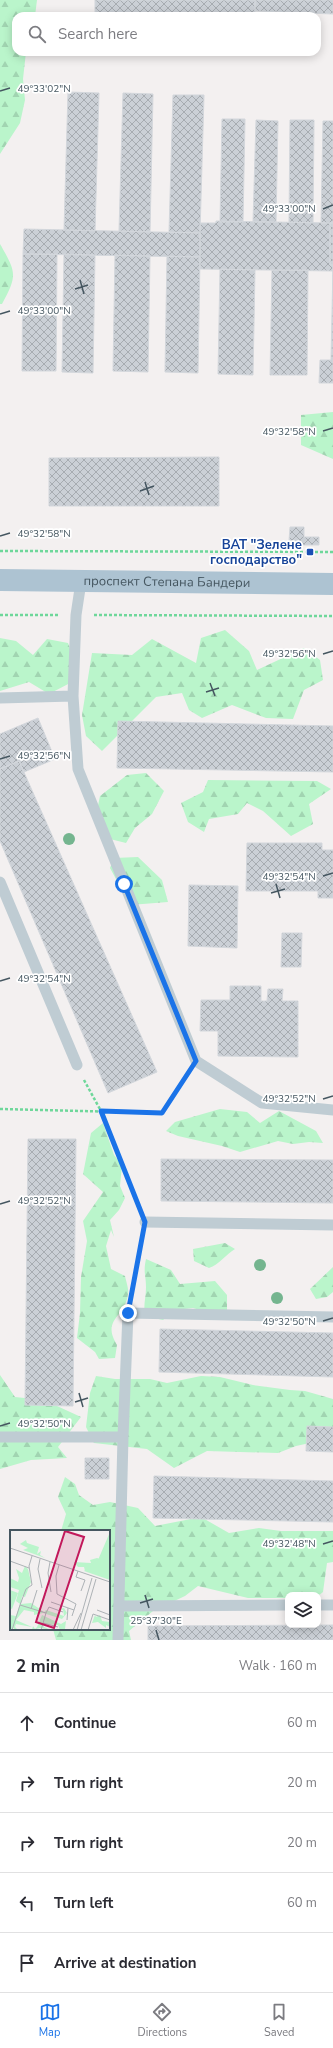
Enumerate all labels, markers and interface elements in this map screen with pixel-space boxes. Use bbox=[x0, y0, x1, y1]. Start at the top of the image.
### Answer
search box bbox=[12, 12, 321, 56]
icon: search bbox=[26, 23, 48, 45]
text: Search here bbox=[58, 24, 138, 44]
text: 49°33'02"N bbox=[17, 82, 71, 96]
text: 49°33'00"N bbox=[262, 202, 316, 216]
text: 49°33'00"N bbox=[17, 304, 71, 318]
text: 49°32'58"N bbox=[262, 425, 316, 439]
text: 49°32'58"N bbox=[17, 527, 71, 541]
place label: ВАТ "Зелене господарство" bbox=[210, 536, 302, 569]
marker: ВАТ "Зелене господарство" bbox=[305, 547, 315, 557]
street label: проспект Степана Бандери bbox=[83, 572, 251, 592]
text: 49°32'56"N bbox=[262, 647, 316, 661]
text: 49°32'56"N bbox=[17, 749, 71, 763]
text: 49°32'54"N bbox=[262, 870, 316, 884]
route start bbox=[115, 875, 133, 893]
text: 49°32'54"N bbox=[17, 972, 71, 986]
text: 49°32'52"N bbox=[262, 1092, 316, 1106]
text: 49°32'52"N bbox=[17, 1194, 71, 1208]
route end bbox=[119, 1304, 137, 1322]
text: 49°32'50"N bbox=[262, 1315, 316, 1329]
text: 49°32'50"N bbox=[17, 1417, 71, 1431]
inset map bbox=[10, 1530, 110, 1630]
text: 49°32'48"N bbox=[262, 1537, 316, 1551]
map controls bbox=[285, 1592, 321, 1628]
button: layers bbox=[285, 1592, 321, 1628]
text: 25°37'30"E bbox=[130, 1614, 182, 1628]
text: 2 min bbox=[16, 1655, 60, 1678]
text: Walk · 160 m bbox=[239, 1657, 317, 1675]
icon: ahead bbox=[16, 1712, 38, 1734]
text: Continue bbox=[54, 1713, 116, 1733]
text: 60 m bbox=[287, 1714, 317, 1732]
icon: right bbox=[16, 1772, 38, 1794]
text: Turn right bbox=[54, 1773, 123, 1793]
text: 20 m bbox=[287, 1774, 317, 1792]
icon: right bbox=[16, 1832, 38, 1854]
text: Turn right bbox=[54, 1833, 123, 1853]
text: 20 m bbox=[287, 1834, 317, 1852]
icon: left bbox=[16, 1892, 38, 1914]
text: Turn left bbox=[54, 1893, 113, 1913]
text: 60 m bbox=[287, 1894, 317, 1912]
icon: arrive bbox=[16, 1952, 38, 1974]
text: Arrive at destination bbox=[54, 1953, 197, 1973]
tab: Map bbox=[39, 2001, 61, 2040]
tab: Directions bbox=[138, 2001, 187, 2040]
tab: Saved bbox=[264, 2001, 294, 2040]

